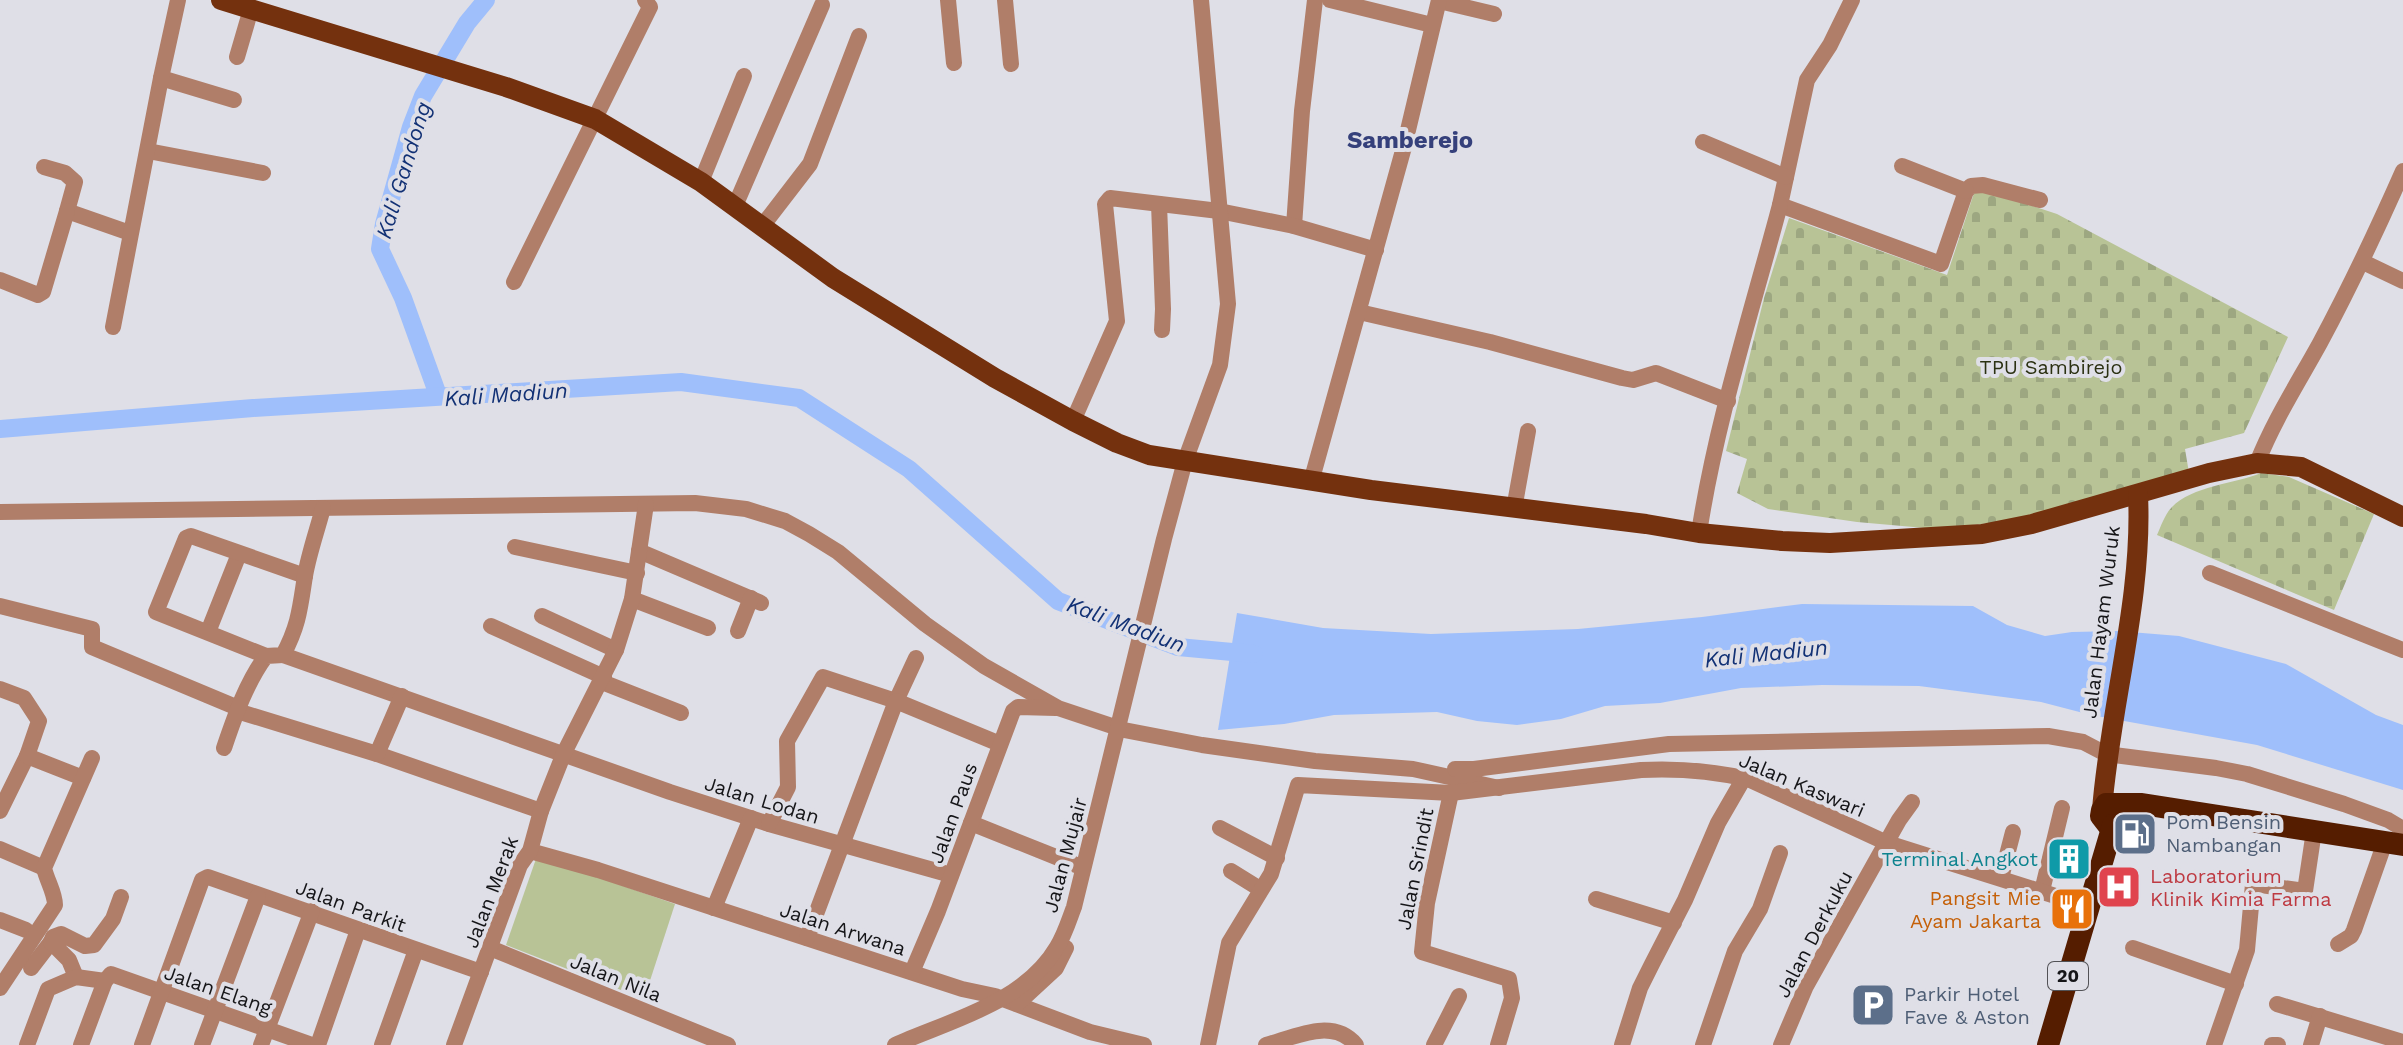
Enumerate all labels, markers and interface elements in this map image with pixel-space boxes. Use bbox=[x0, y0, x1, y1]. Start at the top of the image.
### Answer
water label: Kali Gandong bbox=[371, 99, 436, 242]
district label: Samberejo bbox=[1347, 126, 1473, 154]
park label: TPU Sambirejo bbox=[1980, 355, 2122, 379]
water label: Kali Madiun bbox=[443, 378, 569, 411]
street label: Jalan Hayam Wuruk bbox=[2077, 524, 2125, 720]
water label: Kali Madiun bbox=[1063, 592, 1188, 657]
water label: Kali Madiun bbox=[1703, 635, 1829, 672]
street label: Jalan Kaswari bbox=[1735, 748, 1869, 822]
street label: Jalan Paus bbox=[924, 759, 982, 867]
street label: Jalan Lodan bbox=[702, 771, 822, 829]
street label: Jalan Mujair bbox=[1038, 795, 1092, 915]
street label: Jalan Srindit bbox=[1391, 805, 1439, 932]
fuel station icon: Pom Bensin Nambangan bbox=[2111, 810, 2159, 858]
place label: Pom Bensin Nambangan bbox=[2166, 810, 2282, 857]
street label: Jalan Merak bbox=[459, 833, 523, 951]
building icon: Terminal Angkot bbox=[2045, 835, 2093, 883]
place label: Terminal Angkot bbox=[1882, 847, 2039, 871]
hospital icon: Laboratorium Klinik Kimia Farma bbox=[2095, 863, 2143, 911]
place label: Laboratorium Klinik Kimia Farma bbox=[2150, 864, 2332, 911]
street label: Jalan Derkuku bbox=[1770, 866, 1858, 1002]
street label: Jalan Parkit bbox=[293, 875, 410, 937]
restaurant icon: Pangsit Mie Ayam Jakarta bbox=[2048, 885, 2096, 933]
place label: Pangsit Mie Ayam Jakarta bbox=[1910, 886, 2041, 933]
street label: Jalan Arwana bbox=[777, 897, 909, 961]
street label: Jalan Nila bbox=[567, 949, 665, 1007]
street label: Jalan Elang bbox=[161, 960, 275, 1020]
road number: 20 bbox=[2048, 962, 2088, 990]
parking icon: Parkir Hotel Fave & Aston bbox=[1849, 981, 1897, 1029]
place label: Parkir Hotel Fave & Aston bbox=[1904, 982, 2030, 1029]

